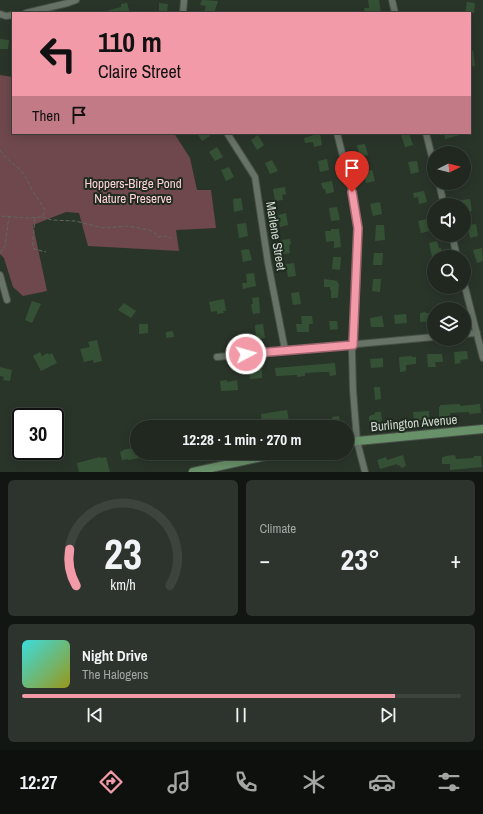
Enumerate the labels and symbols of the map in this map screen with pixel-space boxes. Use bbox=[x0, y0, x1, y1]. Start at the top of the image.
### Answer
north arrow bbox=[427, 146, 471, 190]
pin bbox=[335, 151, 369, 192]
park label: Hoppers-Birge Pond Nature Preserve bbox=[84, 175, 182, 207]
street label: Marlene Street bbox=[262, 200, 290, 272]
position arrow bbox=[225, 333, 267, 375]
speed limit sign: 30 bbox=[12, 408, 64, 460]
street label: Burlington Avenue bbox=[370, 411, 458, 435]

